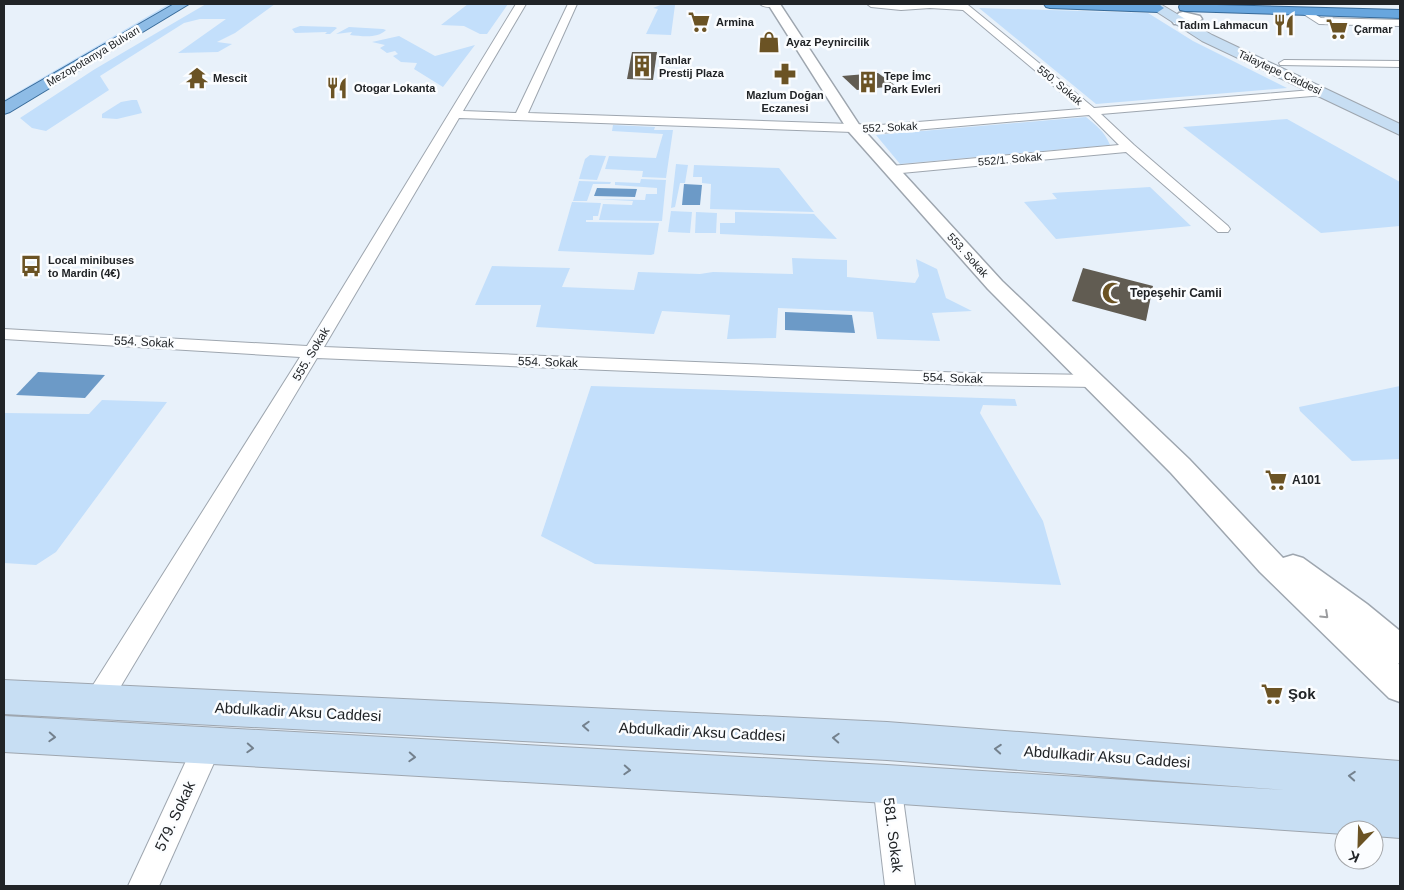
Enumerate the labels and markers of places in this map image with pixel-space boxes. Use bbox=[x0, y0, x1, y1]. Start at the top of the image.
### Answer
supermarket icon: Armina bbox=[686, 9, 712, 35]
restaurant icon: Tadım Lahmacun bbox=[1271, 12, 1297, 38]
place label: Armina bbox=[716, 16, 755, 28]
supermarket icon: Çarmar bbox=[1324, 16, 1350, 42]
place label: Tadım Lahmacun bbox=[1178, 19, 1268, 31]
place label: Çarmar bbox=[1354, 23, 1393, 35]
shop icon: Ayaz Peynircilik bbox=[756, 29, 782, 55]
place label: Ayaz Peynircilik bbox=[786, 36, 870, 48]
building icon: Tanlar Prestij Plaza bbox=[629, 53, 655, 79]
place label: Tanlar Prestij Plaza bbox=[659, 54, 725, 79]
pharmacy icon: Mazlum Doğan Eczanesi bbox=[772, 61, 798, 87]
temple icon: Mescit bbox=[184, 65, 210, 91]
building icon: Tepe İmc Park Evleri bbox=[855, 69, 881, 95]
place label: Tepe İmc Park Evleri bbox=[884, 70, 941, 95]
place label: Mescit bbox=[213, 72, 248, 84]
restaurant icon: Otogar Lokanta bbox=[324, 75, 350, 101]
place label: Otogar Lokanta bbox=[354, 82, 436, 94]
place label: Mazlum Doğan Eczanesi bbox=[746, 89, 824, 114]
bus stop icon: Local minibuses to Mardin (4€) bbox=[18, 253, 44, 279]
place label: Local minibuses to Mardin (4€) bbox=[48, 254, 134, 279]
mosque icon: Tepeşehir Camii bbox=[1100, 280, 1126, 306]
place label: Tepeşehir Camii bbox=[1130, 286, 1222, 300]
supermarket icon: A101 bbox=[1263, 467, 1289, 493]
place label: A101 bbox=[1292, 473, 1321, 487]
supermarket icon: Şok bbox=[1259, 681, 1285, 707]
place label: Şok bbox=[1288, 685, 1316, 702]

